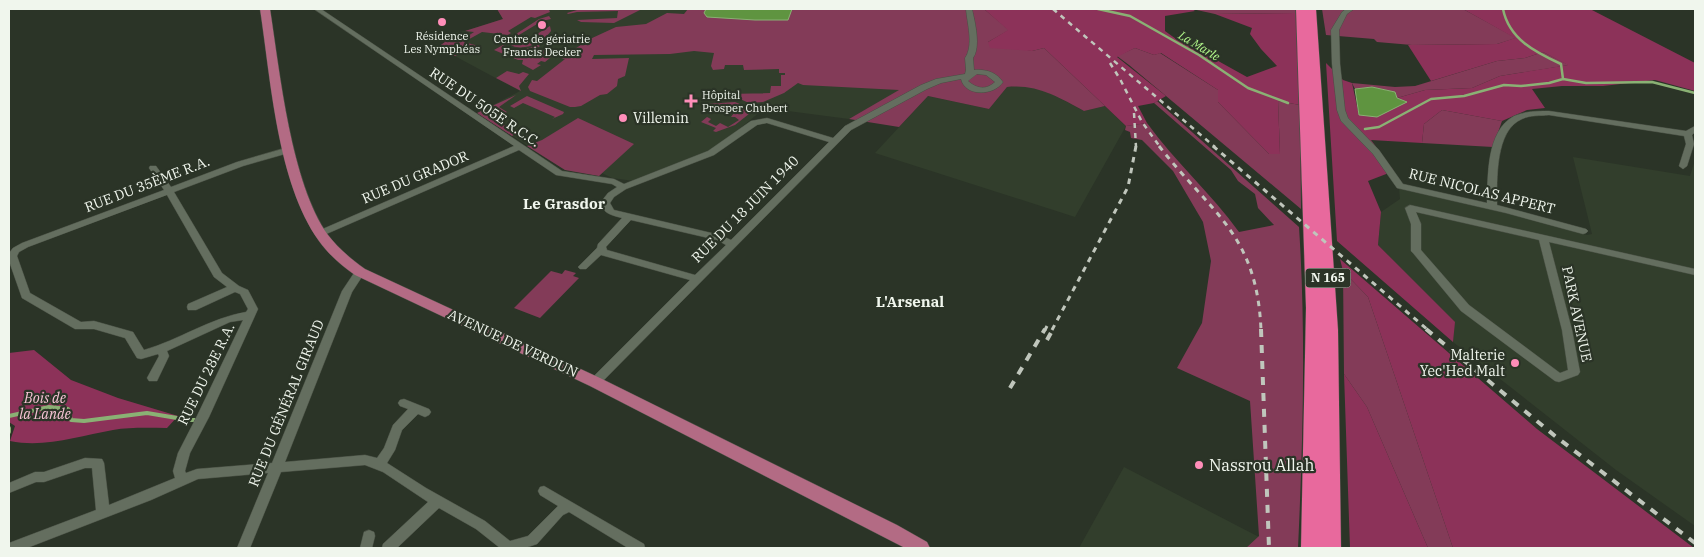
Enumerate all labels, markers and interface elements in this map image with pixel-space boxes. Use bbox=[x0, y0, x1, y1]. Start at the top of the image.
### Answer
marker: Résidence Les Nymphéas bbox=[436, 16, 448, 28]
marker: Centre de gériatrie Francis Decker bbox=[536, 19, 548, 31]
water label: La Marle bbox=[1175, 27, 1223, 64]
place label: Résidence Les Nymphéas bbox=[404, 29, 480, 56]
place label: Centre de gériatrie Francis Decker bbox=[494, 32, 590, 59]
street label: RUE DU 505E R.C.C. bbox=[426, 63, 544, 151]
place label: Hôpital Prosper Chubert bbox=[702, 88, 788, 115]
marker: Hôpital Prosper Chubert bbox=[684, 94, 698, 108]
place label: Villemin bbox=[633, 109, 689, 127]
marker: Villemin bbox=[617, 112, 629, 124]
street label: RUE DU GRADOR bbox=[359, 146, 471, 208]
street label: RUE DU 35ÈME R.A. bbox=[82, 151, 212, 216]
street label: RUE DU 18 JUIN 1940 bbox=[688, 152, 802, 266]
street label: RUE NICOLAS APPERT bbox=[1407, 164, 1557, 218]
district label: Le Grasdor bbox=[523, 194, 606, 213]
street label: PARK AVENUE bbox=[1558, 264, 1596, 364]
road number: N 165 bbox=[1306, 268, 1350, 288]
district label: L'Arsenal bbox=[876, 292, 944, 311]
street label: AVENUE DE VERDUN bbox=[445, 305, 581, 381]
street label: RUE DU GÉNÉRAL GIRAUD bbox=[243, 316, 328, 489]
street label: RUE DU 28E R.A. bbox=[173, 320, 239, 428]
place label: Malterie Yec'Hed Malt bbox=[1420, 346, 1505, 380]
marker: Malterie Yec'Hed Malt bbox=[1509, 357, 1521, 369]
park label: Bois de la Lande bbox=[19, 389, 71, 423]
place label: Nassrou Allah bbox=[1209, 455, 1315, 475]
marker: Nassrou Allah bbox=[1193, 459, 1205, 471]

